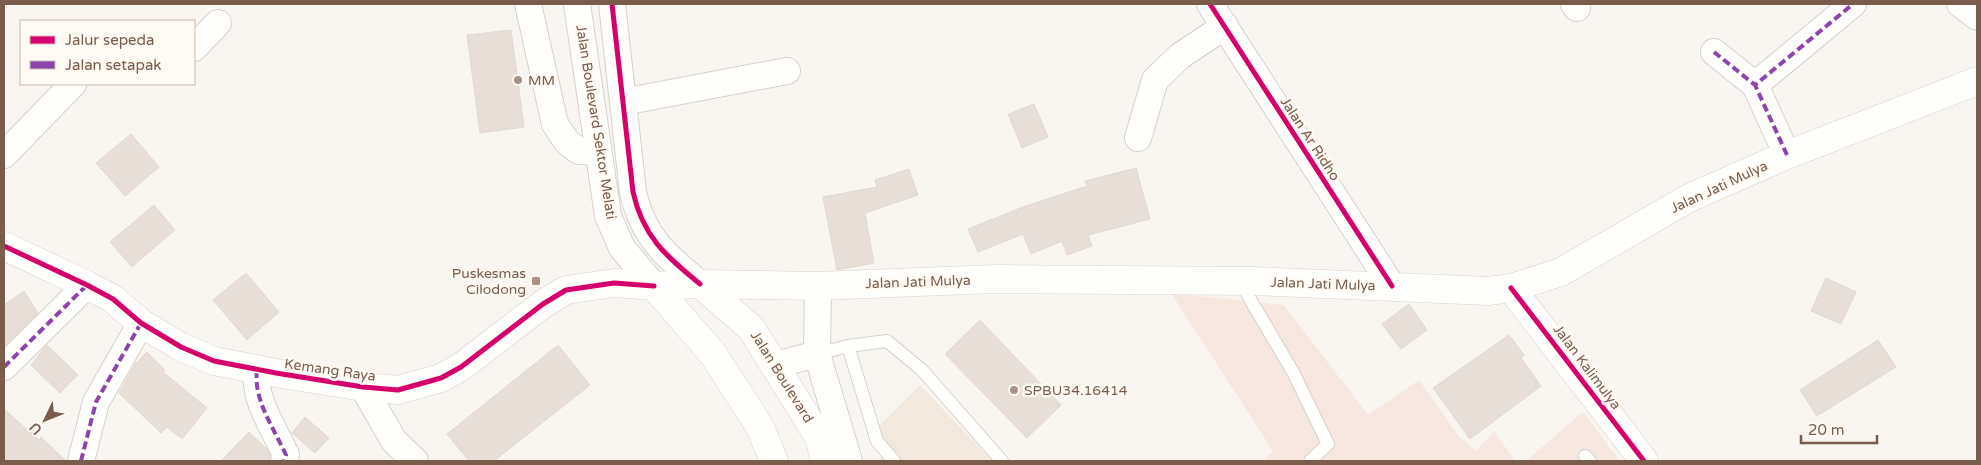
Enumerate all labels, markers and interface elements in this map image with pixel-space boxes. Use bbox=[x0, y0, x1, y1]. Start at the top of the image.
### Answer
legend bbox=[20, 20, 195, 85]
street label: Jalan Boulevard Sektor Melati bbox=[572, 23, 620, 221]
text: Jalur sepeda bbox=[65, 31, 154, 49]
text: Jalan setapak bbox=[65, 56, 162, 74]
place label: MM bbox=[528, 72, 555, 89]
marker: MM bbox=[512, 74, 524, 86]
street label: Jalan Ar Ridho bbox=[1277, 94, 1343, 184]
street label: Jalan Jati Mulya bbox=[1668, 157, 1770, 217]
place label: Puskesmas Cilodong bbox=[452, 265, 526, 298]
street label: Jalan Jati Mulya bbox=[865, 272, 971, 292]
street label: Jalan Jati Mulya bbox=[1270, 274, 1376, 294]
marker: Puskesmas Cilodong bbox=[530, 275, 542, 287]
street label: Jalan Kalimulya bbox=[1549, 321, 1625, 413]
street label: Jalan Boulevard bbox=[747, 328, 817, 426]
street label: Kemang Raya bbox=[283, 355, 377, 385]
place label: SPBU34.16414 bbox=[1024, 382, 1128, 399]
marker: SPBU34.16414 bbox=[1008, 384, 1020, 396]
north arrow bbox=[20, 395, 70, 445]
scale bar bbox=[1801, 412, 1877, 444]
text: U bbox=[26, 419, 46, 438]
text: 20 m bbox=[1808, 421, 1845, 439]

